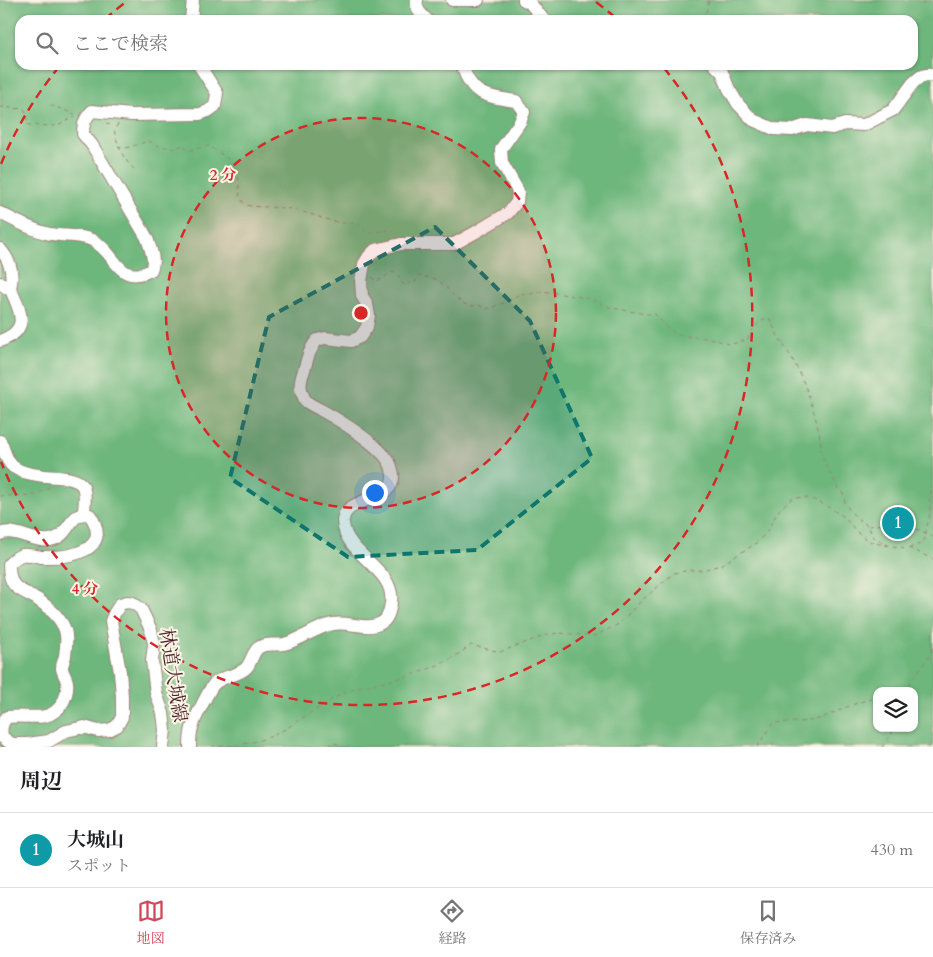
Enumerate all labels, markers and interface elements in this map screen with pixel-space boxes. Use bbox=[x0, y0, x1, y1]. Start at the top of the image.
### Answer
search box bbox=[15, 15, 918, 70]
icon: search bbox=[33, 29, 61, 57]
text: ここで検索 bbox=[73, 31, 168, 57]
text: 2 分 bbox=[210, 165, 236, 185]
centre of rings bbox=[352, 304, 370, 322]
your location bbox=[362, 480, 388, 506]
pin: 1 bbox=[882, 504, 914, 542]
text: 4 分 bbox=[72, 579, 98, 599]
street label: 林道大城線 bbox=[153, 626, 193, 724]
map controls bbox=[873, 687, 918, 732]
button: layers bbox=[873, 687, 918, 732]
text: 周辺 bbox=[20, 767, 62, 796]
text: 大城山 bbox=[67, 827, 124, 853]
text: 1 bbox=[32, 839, 40, 861]
text: 430 m bbox=[871, 839, 913, 861]
text: スポット bbox=[67, 855, 131, 877]
tab: 地図 bbox=[137, 897, 165, 948]
tab: 経路 bbox=[438, 897, 466, 948]
tab: 保存済み bbox=[740, 897, 796, 948]

